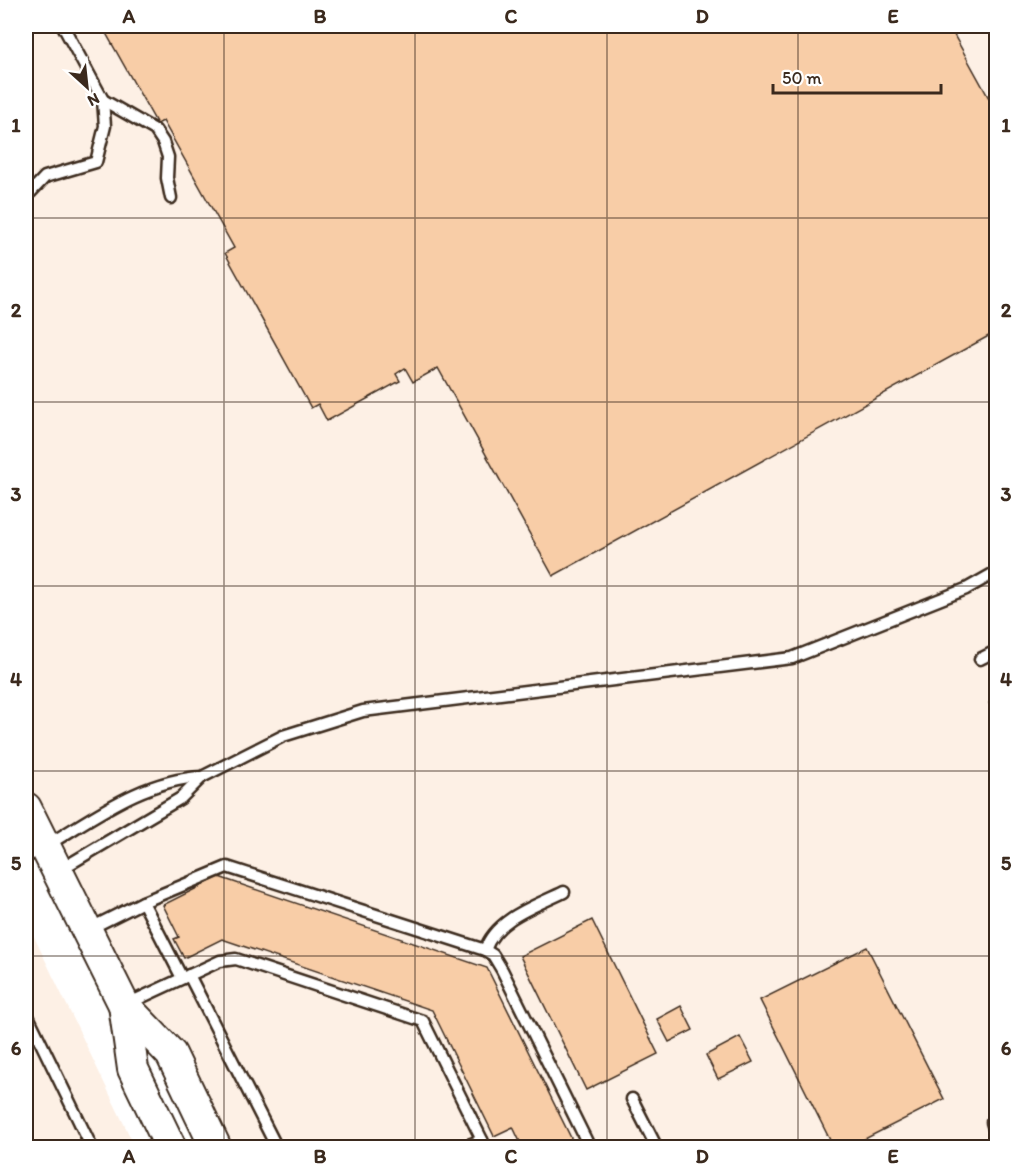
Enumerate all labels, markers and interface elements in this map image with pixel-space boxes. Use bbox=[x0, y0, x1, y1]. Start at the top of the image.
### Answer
text: A bbox=[122, 4, 136, 28]
text: B bbox=[314, 4, 327, 28]
text: C bbox=[505, 4, 518, 28]
text: D bbox=[695, 4, 709, 28]
text: E bbox=[887, 4, 899, 28]
north arrow bbox=[57, 57, 117, 117]
scale bar bbox=[773, 57, 941, 95]
text: 50 m bbox=[782, 67, 822, 89]
text: N bbox=[84, 89, 103, 111]
text: 1 bbox=[11, 113, 21, 137]
text: 1 bbox=[1001, 113, 1011, 137]
text: 2 bbox=[11, 298, 22, 322]
text: 2 bbox=[1001, 298, 1012, 322]
text: 3 bbox=[11, 482, 22, 506]
text: 3 bbox=[1001, 482, 1012, 506]
text: 4 bbox=[10, 667, 22, 691]
text: 4 bbox=[1000, 667, 1012, 691]
text: 5 bbox=[11, 851, 22, 875]
text: 5 bbox=[1001, 851, 1012, 875]
text: 6 bbox=[11, 1036, 22, 1060]
text: 6 bbox=[1001, 1036, 1012, 1060]
text: A bbox=[122, 1144, 136, 1168]
text: B bbox=[314, 1144, 327, 1168]
text: C bbox=[505, 1144, 518, 1168]
text: D bbox=[695, 1144, 709, 1168]
text: E bbox=[887, 1144, 899, 1168]

